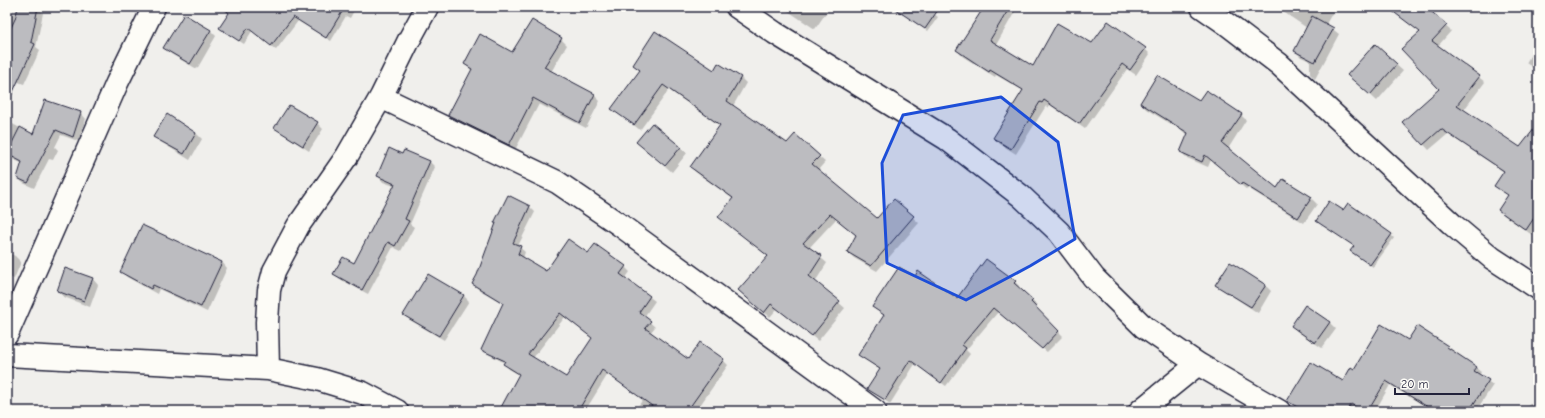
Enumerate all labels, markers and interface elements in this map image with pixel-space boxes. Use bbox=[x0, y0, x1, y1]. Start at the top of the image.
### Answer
scale bar bbox=[1395, 370, 1469, 396]
text: 20 m bbox=[1401, 377, 1429, 391]

